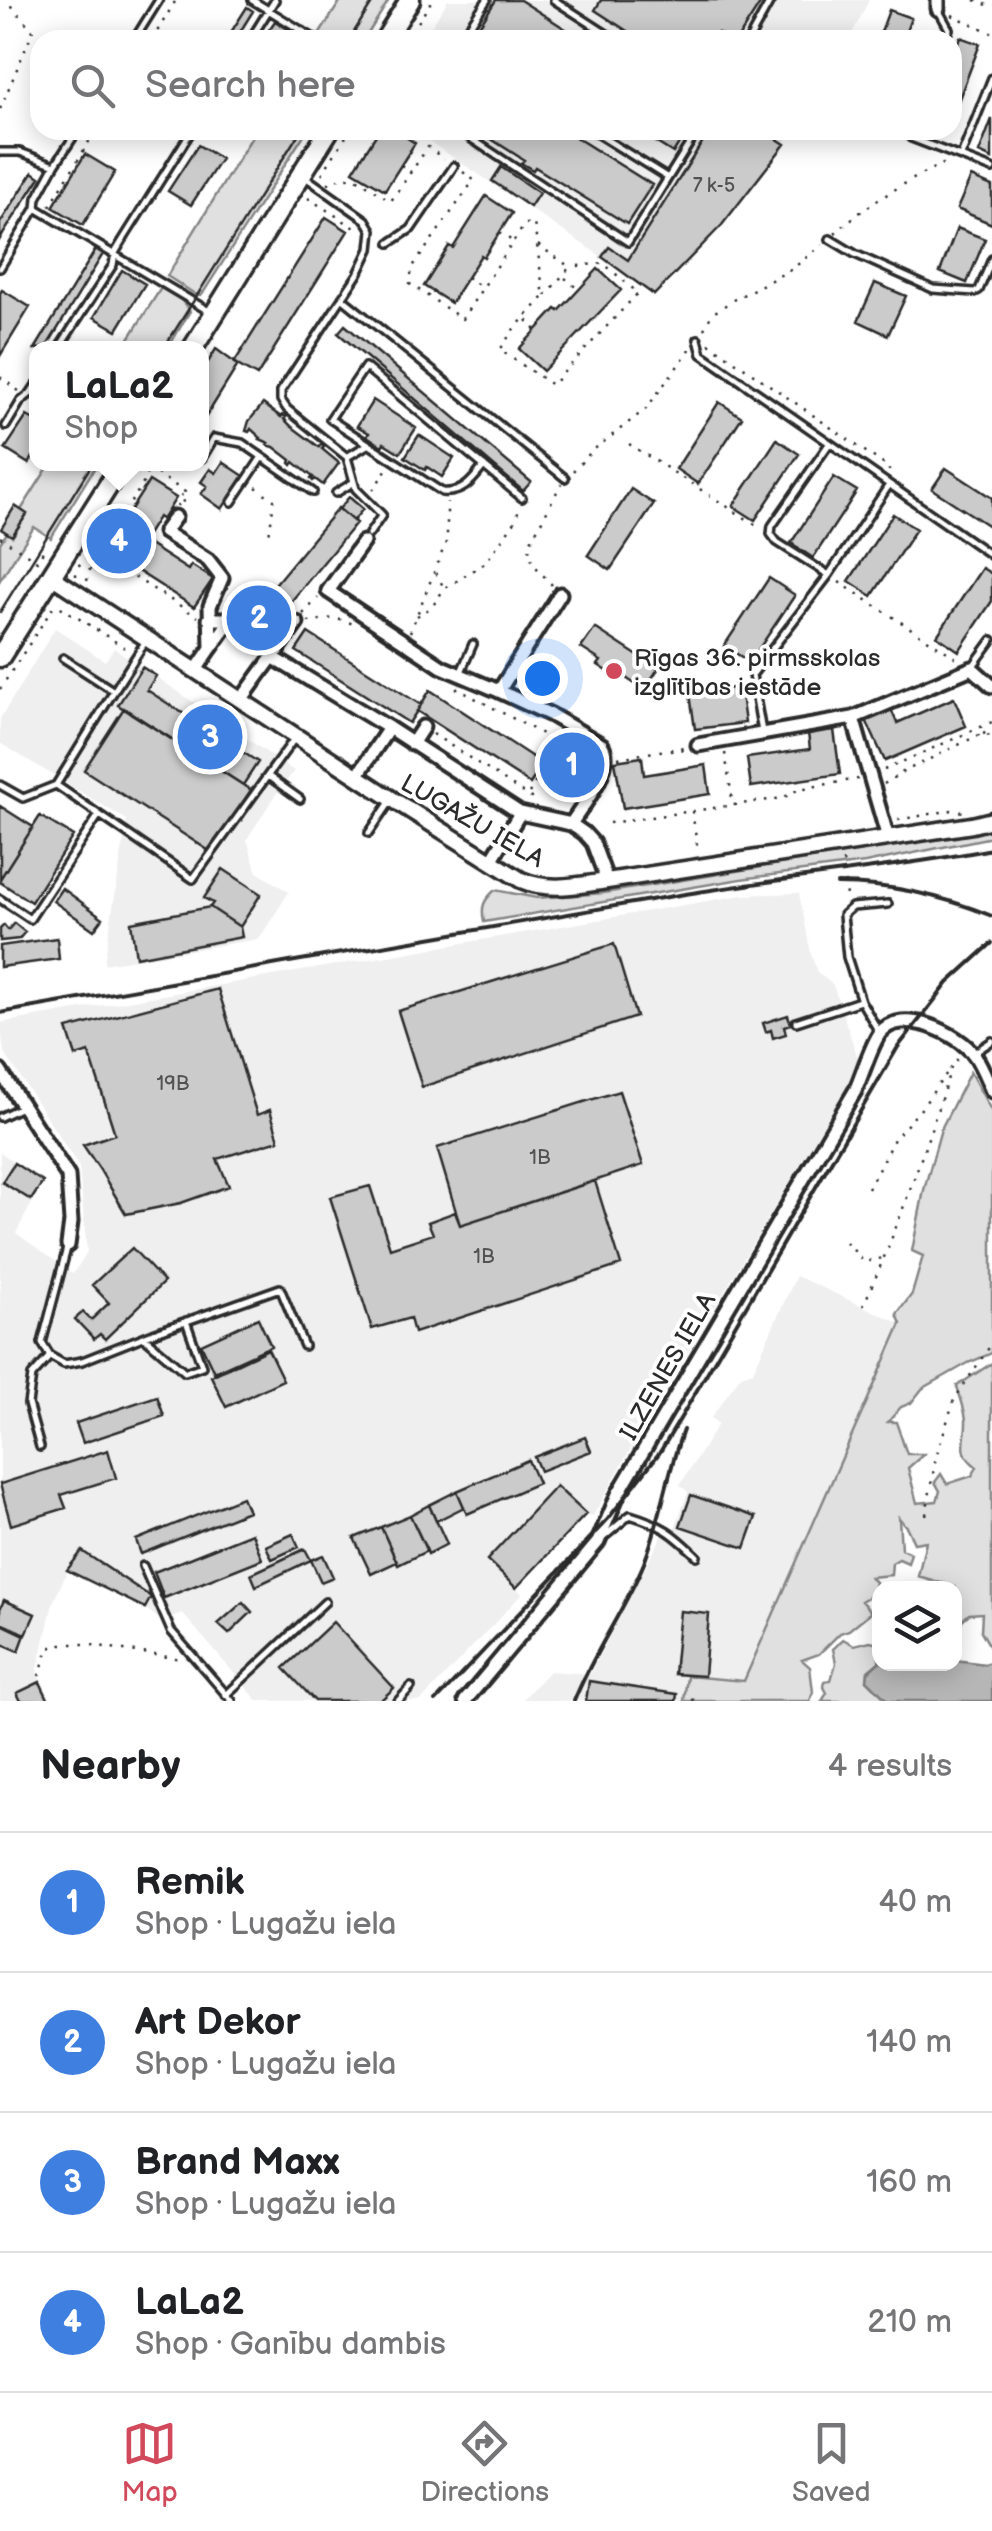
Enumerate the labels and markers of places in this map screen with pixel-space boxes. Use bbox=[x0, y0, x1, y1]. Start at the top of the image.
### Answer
pin: 4 bbox=[86, 504, 152, 578]
pin: 2 bbox=[226, 580, 292, 656]
place label: Rīgas 36. pirmsskolas izglītības iestāde bbox=[634, 643, 880, 703]
marker: Rīgas 36. pirmsskolas izglītības iestāde bbox=[603, 660, 625, 682]
pin: 3 bbox=[178, 700, 242, 774]
pin: 1 bbox=[540, 728, 604, 802]

